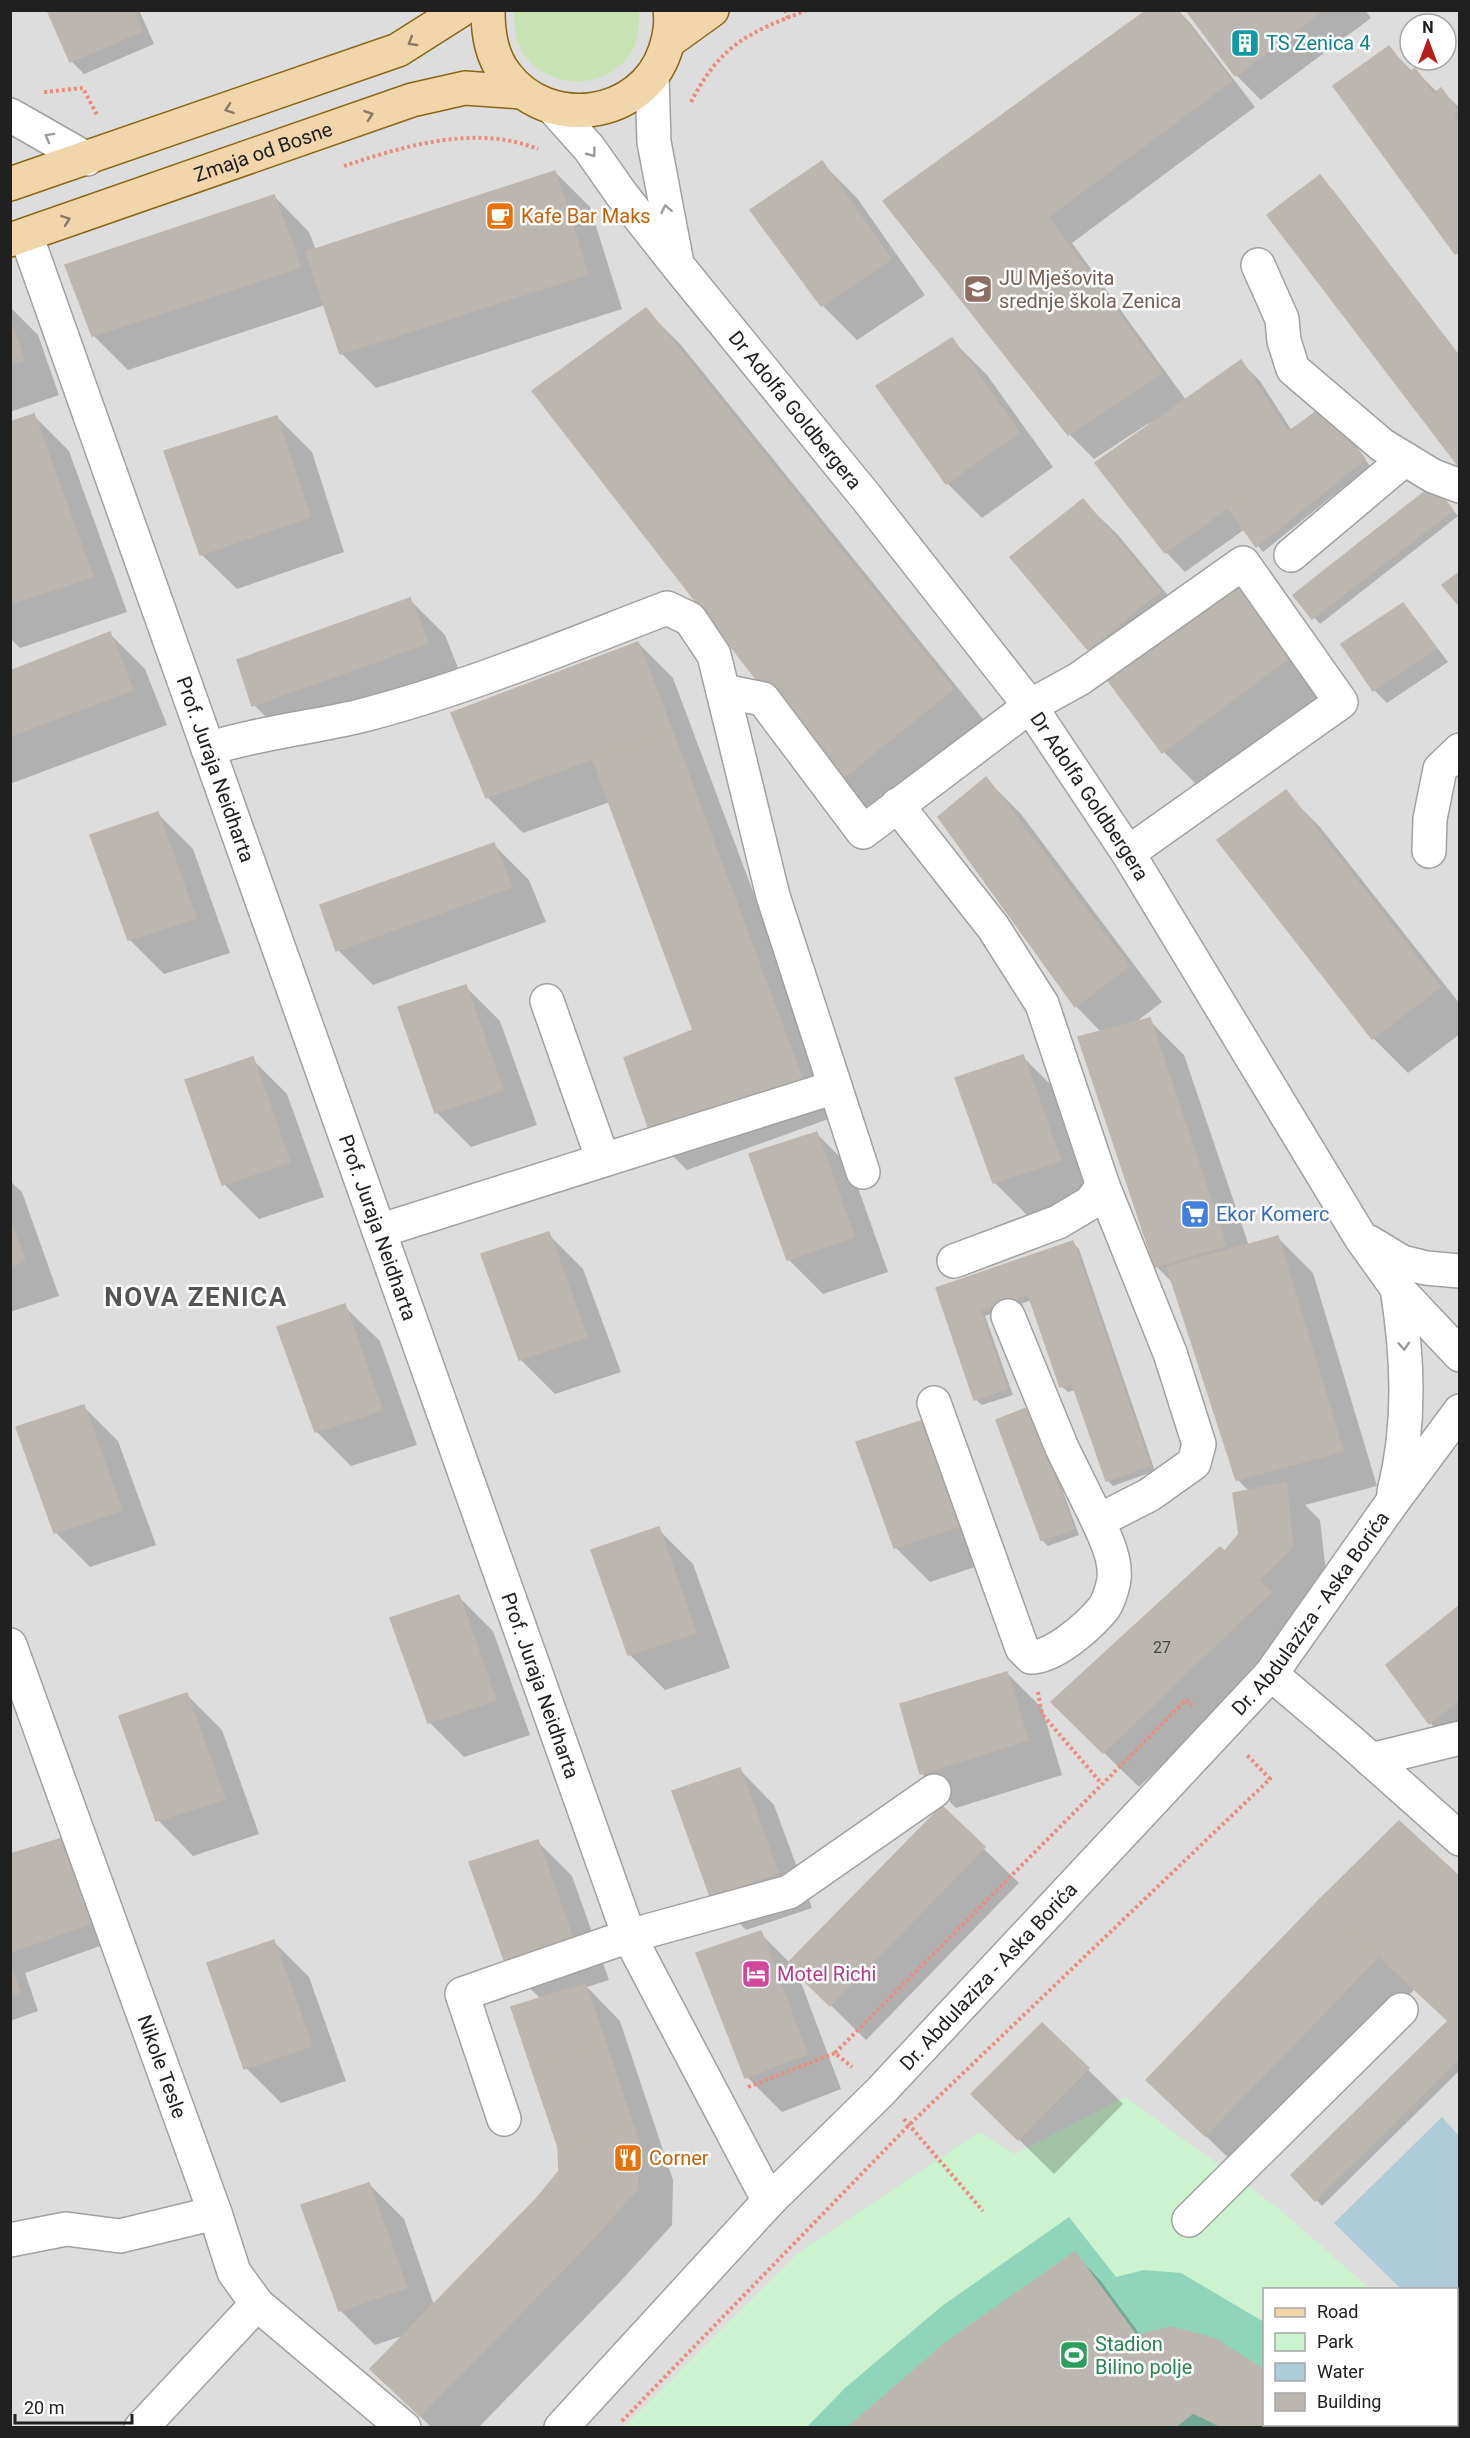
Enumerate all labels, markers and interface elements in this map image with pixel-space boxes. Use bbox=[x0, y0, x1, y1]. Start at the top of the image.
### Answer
north arrow bbox=[1398, 12, 1458, 72]
text: N bbox=[1422, 18, 1434, 37]
building icon: TS Zenica 4 bbox=[1229, 27, 1261, 59]
place label: TS Zenica 4 bbox=[1266, 31, 1370, 55]
one-way arrow bbox=[408, 35, 418, 47]
one-way arrow bbox=[224, 102, 235, 115]
one-way arrow bbox=[363, 109, 374, 122]
street label: Zmaja od Bosne bbox=[191, 117, 335, 187]
one-way arrow bbox=[44, 133, 55, 145]
one-way arrow bbox=[585, 146, 596, 157]
cafe icon: Kafe Bar Maks bbox=[484, 200, 516, 232]
place label: Kafe Bar Maks bbox=[521, 204, 651, 228]
one-way arrow bbox=[660, 204, 673, 214]
one-way arrow bbox=[60, 215, 70, 228]
place label: JU Mješovita srednje škola Zenica bbox=[999, 266, 1181, 313]
school or university icon: JU Mješovita srednje škola Zenica bbox=[962, 273, 994, 305]
street label: Dr Adolfa Goldbergera bbox=[724, 326, 867, 494]
street label: Prof. Juraja Neidharta bbox=[171, 673, 259, 866]
street label: Dr Adolfa Goldbergera bbox=[1025, 707, 1154, 885]
street label: Prof. Juraja Neidharta bbox=[334, 1131, 422, 1324]
supermarket icon: Ekor Komerc bbox=[1179, 1198, 1211, 1230]
place label: Ekor Komerc bbox=[1216, 1202, 1330, 1226]
district label: NOVA ZENICA bbox=[104, 1282, 288, 1312]
one-way arrow bbox=[1398, 1342, 1411, 1351]
street label: Dr. Abdulaziza - Aska Borića bbox=[1227, 1507, 1394, 1720]
street label: Prof. Juraja Neidharta bbox=[496, 1589, 584, 1782]
house number: 27 bbox=[1153, 1638, 1171, 1657]
street label: Dr. Abdulaziza - Aska Borića bbox=[895, 1877, 1082, 2075]
hotel icon: Motel Richi bbox=[740, 1958, 772, 1990]
place label: Motel Richi bbox=[777, 1962, 876, 1986]
street label: Nikole Tesle bbox=[132, 2011, 192, 2121]
restaurant icon: Corner bbox=[612, 2142, 644, 2174]
place label: Corner bbox=[649, 2146, 709, 2170]
legend bbox=[1263, 2288, 1458, 2426]
text: Road bbox=[1317, 2301, 1358, 2322]
text: Park bbox=[1317, 2331, 1354, 2352]
place label: Stadion Bilino polje bbox=[1095, 2332, 1192, 2379]
sports icon: Stadion Bilino polje bbox=[1058, 2339, 1090, 2371]
text: Water bbox=[1317, 2361, 1364, 2382]
scale bar bbox=[15, 2387, 132, 2425]
text: Building bbox=[1317, 2391, 1381, 2412]
text: 20 m bbox=[24, 2397, 64, 2418]

